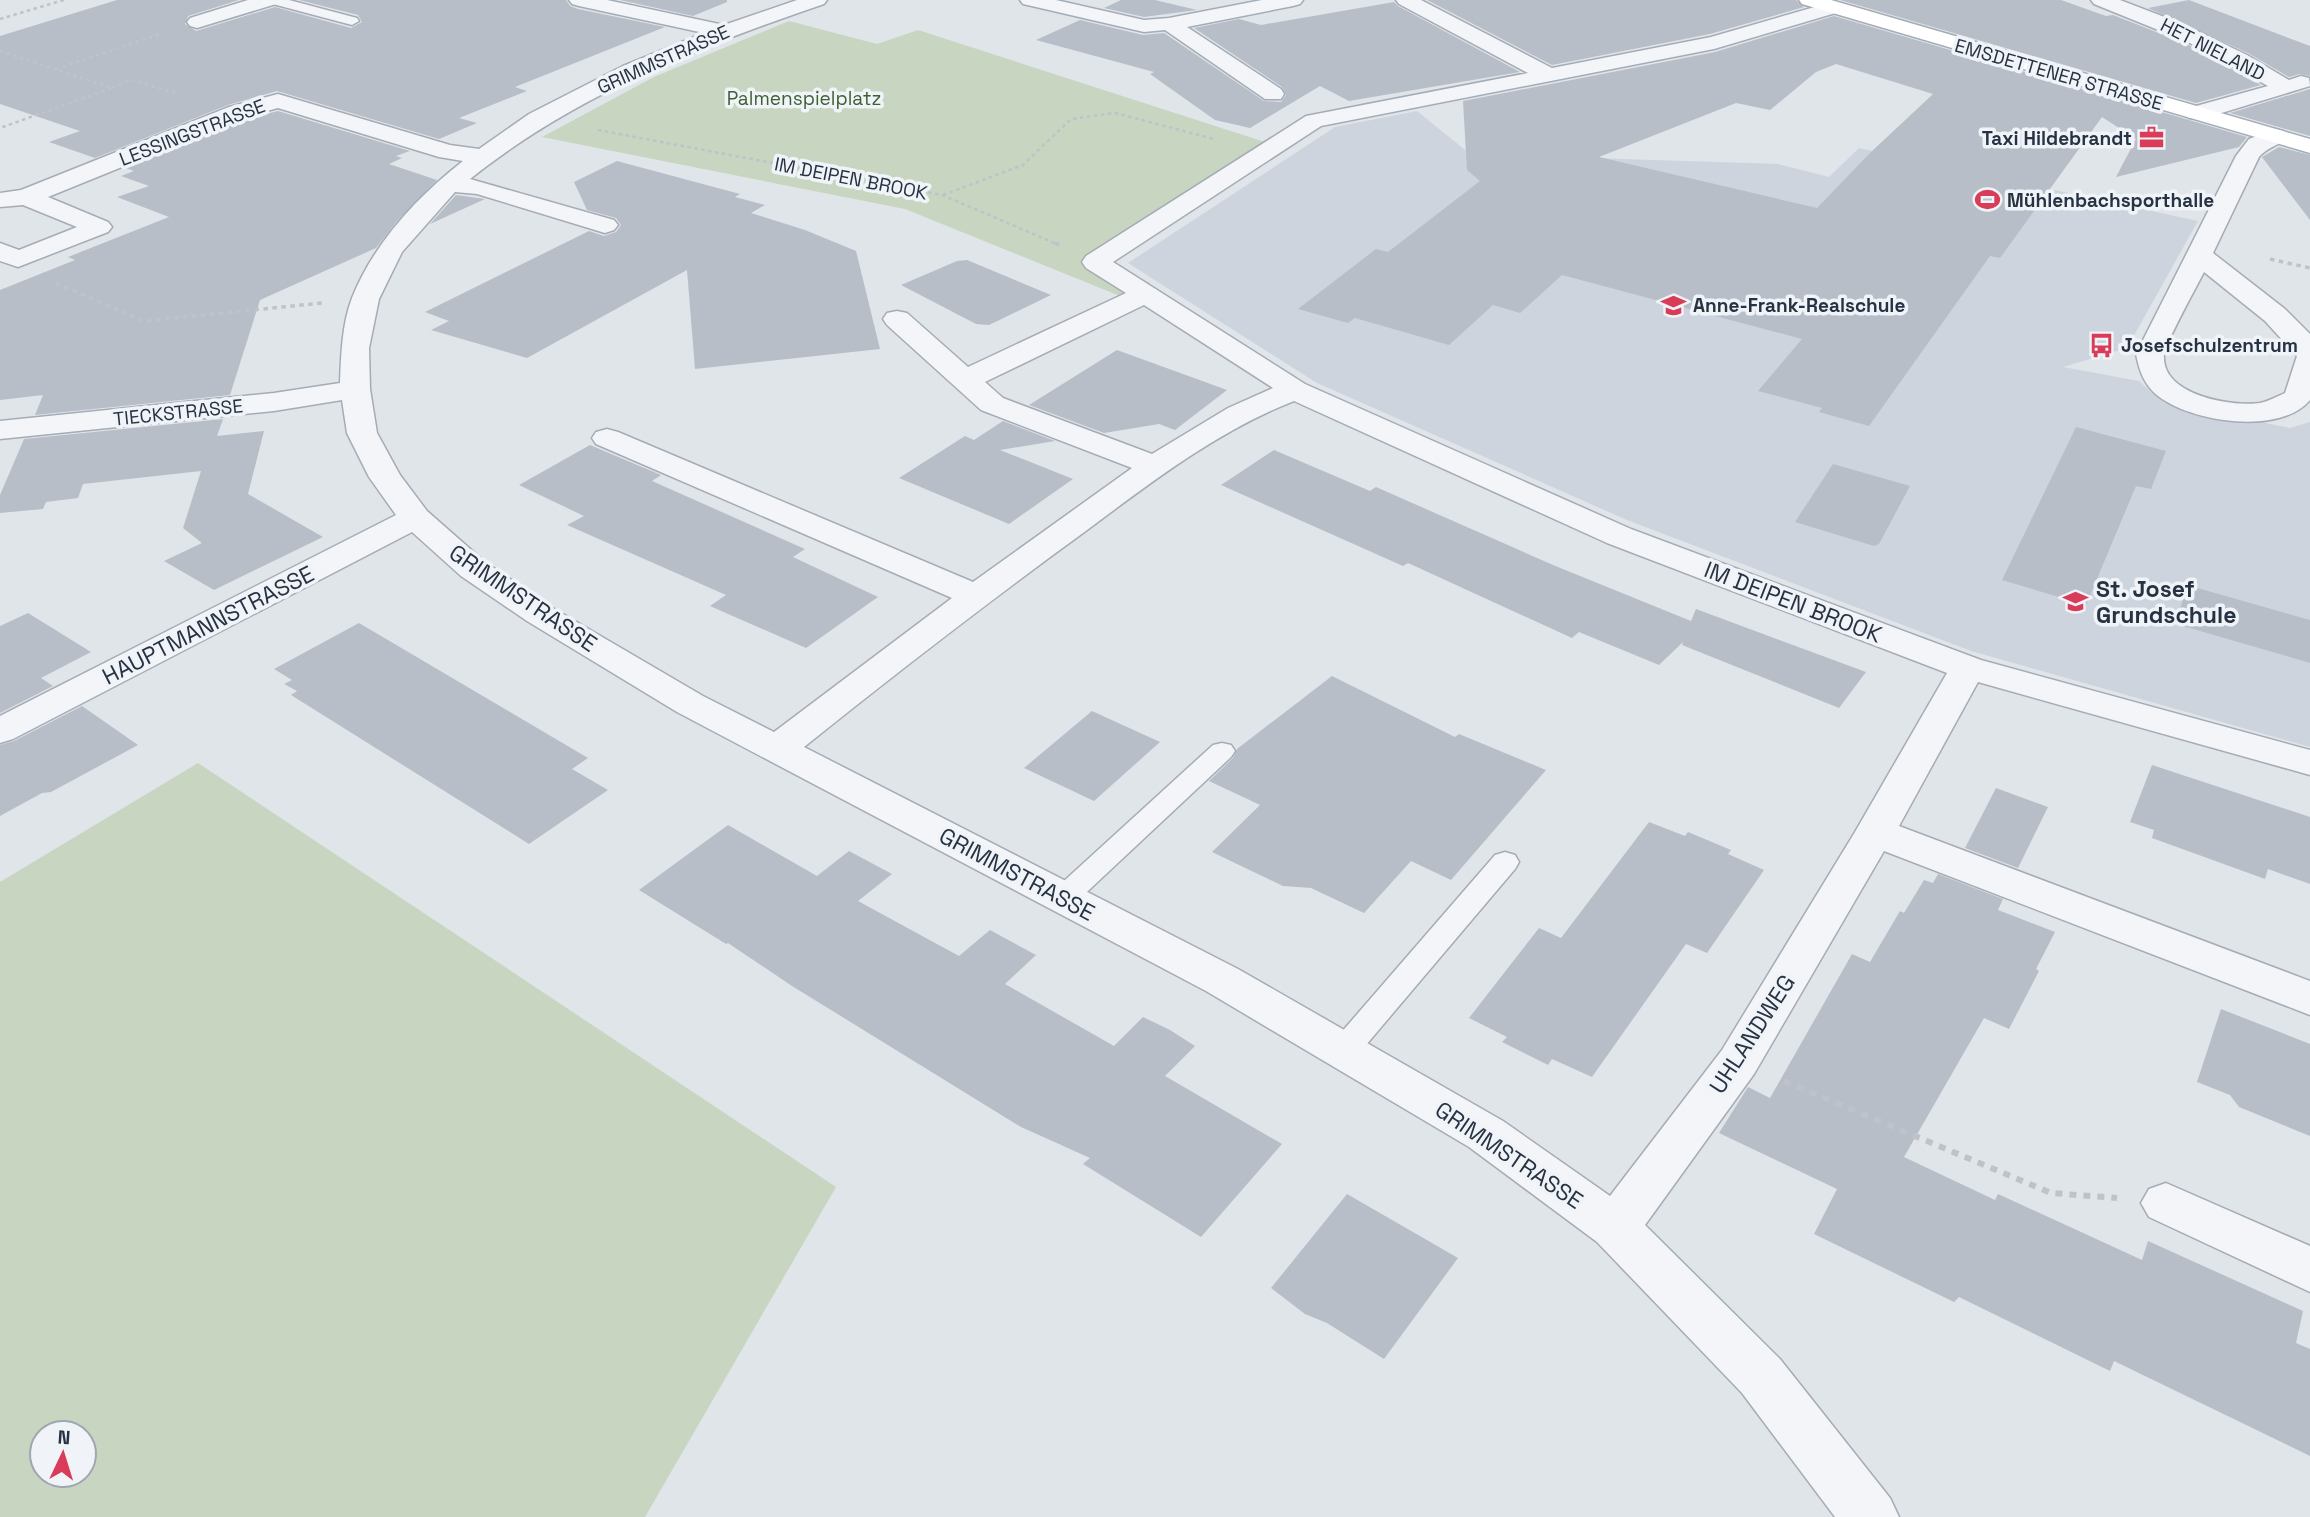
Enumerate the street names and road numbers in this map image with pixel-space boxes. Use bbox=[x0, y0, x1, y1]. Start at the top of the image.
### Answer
street label: HET NIELAND bbox=[2156, 12, 2269, 87]
street label: GRIMMSTRASSE bbox=[593, 19, 733, 100]
street label: EMSDETTENER STRASSE bbox=[1952, 33, 2166, 116]
street label: LESSINGSTRASSE bbox=[116, 93, 269, 172]
street label: IM DEIPEN BROOK bbox=[772, 151, 930, 206]
street label: TIECKSTRASSE bbox=[112, 393, 244, 432]
street label: GRIMMSTRASSE bbox=[443, 537, 603, 659]
street label: IM DEIPEN BROOK bbox=[1700, 554, 1886, 650]
street label: HAUPTMANNSTRASSE bbox=[97, 559, 319, 691]
street label: GRIMMSTRASSE bbox=[934, 820, 1100, 928]
street label: UHLANDWEG bbox=[1702, 969, 1802, 1099]
street label: GRIMMSTRASSE bbox=[1429, 1094, 1589, 1216]

